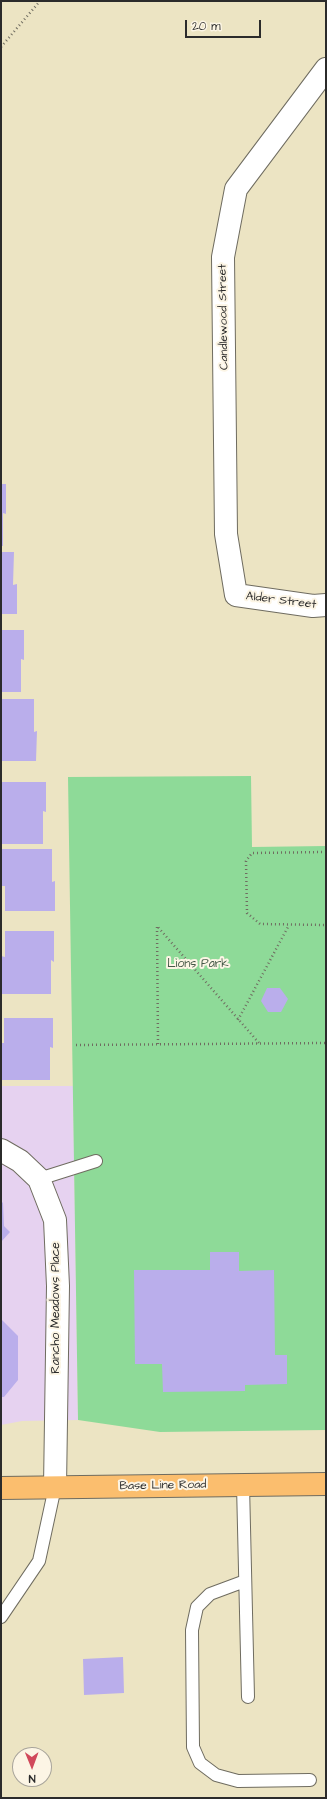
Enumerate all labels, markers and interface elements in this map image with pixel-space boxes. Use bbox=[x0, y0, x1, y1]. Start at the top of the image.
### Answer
scale bar bbox=[187, 12, 263, 38]
text: 20 m bbox=[192, 18, 221, 35]
street label: Candlewood Street bbox=[216, 264, 232, 370]
street label: Alder Street bbox=[245, 590, 317, 612]
park label: Lions Park bbox=[167, 957, 229, 971]
street label: Rancho Meadows Place bbox=[49, 1242, 63, 1374]
street label: Base Line Road bbox=[119, 1478, 207, 1494]
north arrow bbox=[12, 1747, 52, 1787]
text: N bbox=[29, 1771, 36, 1786]

